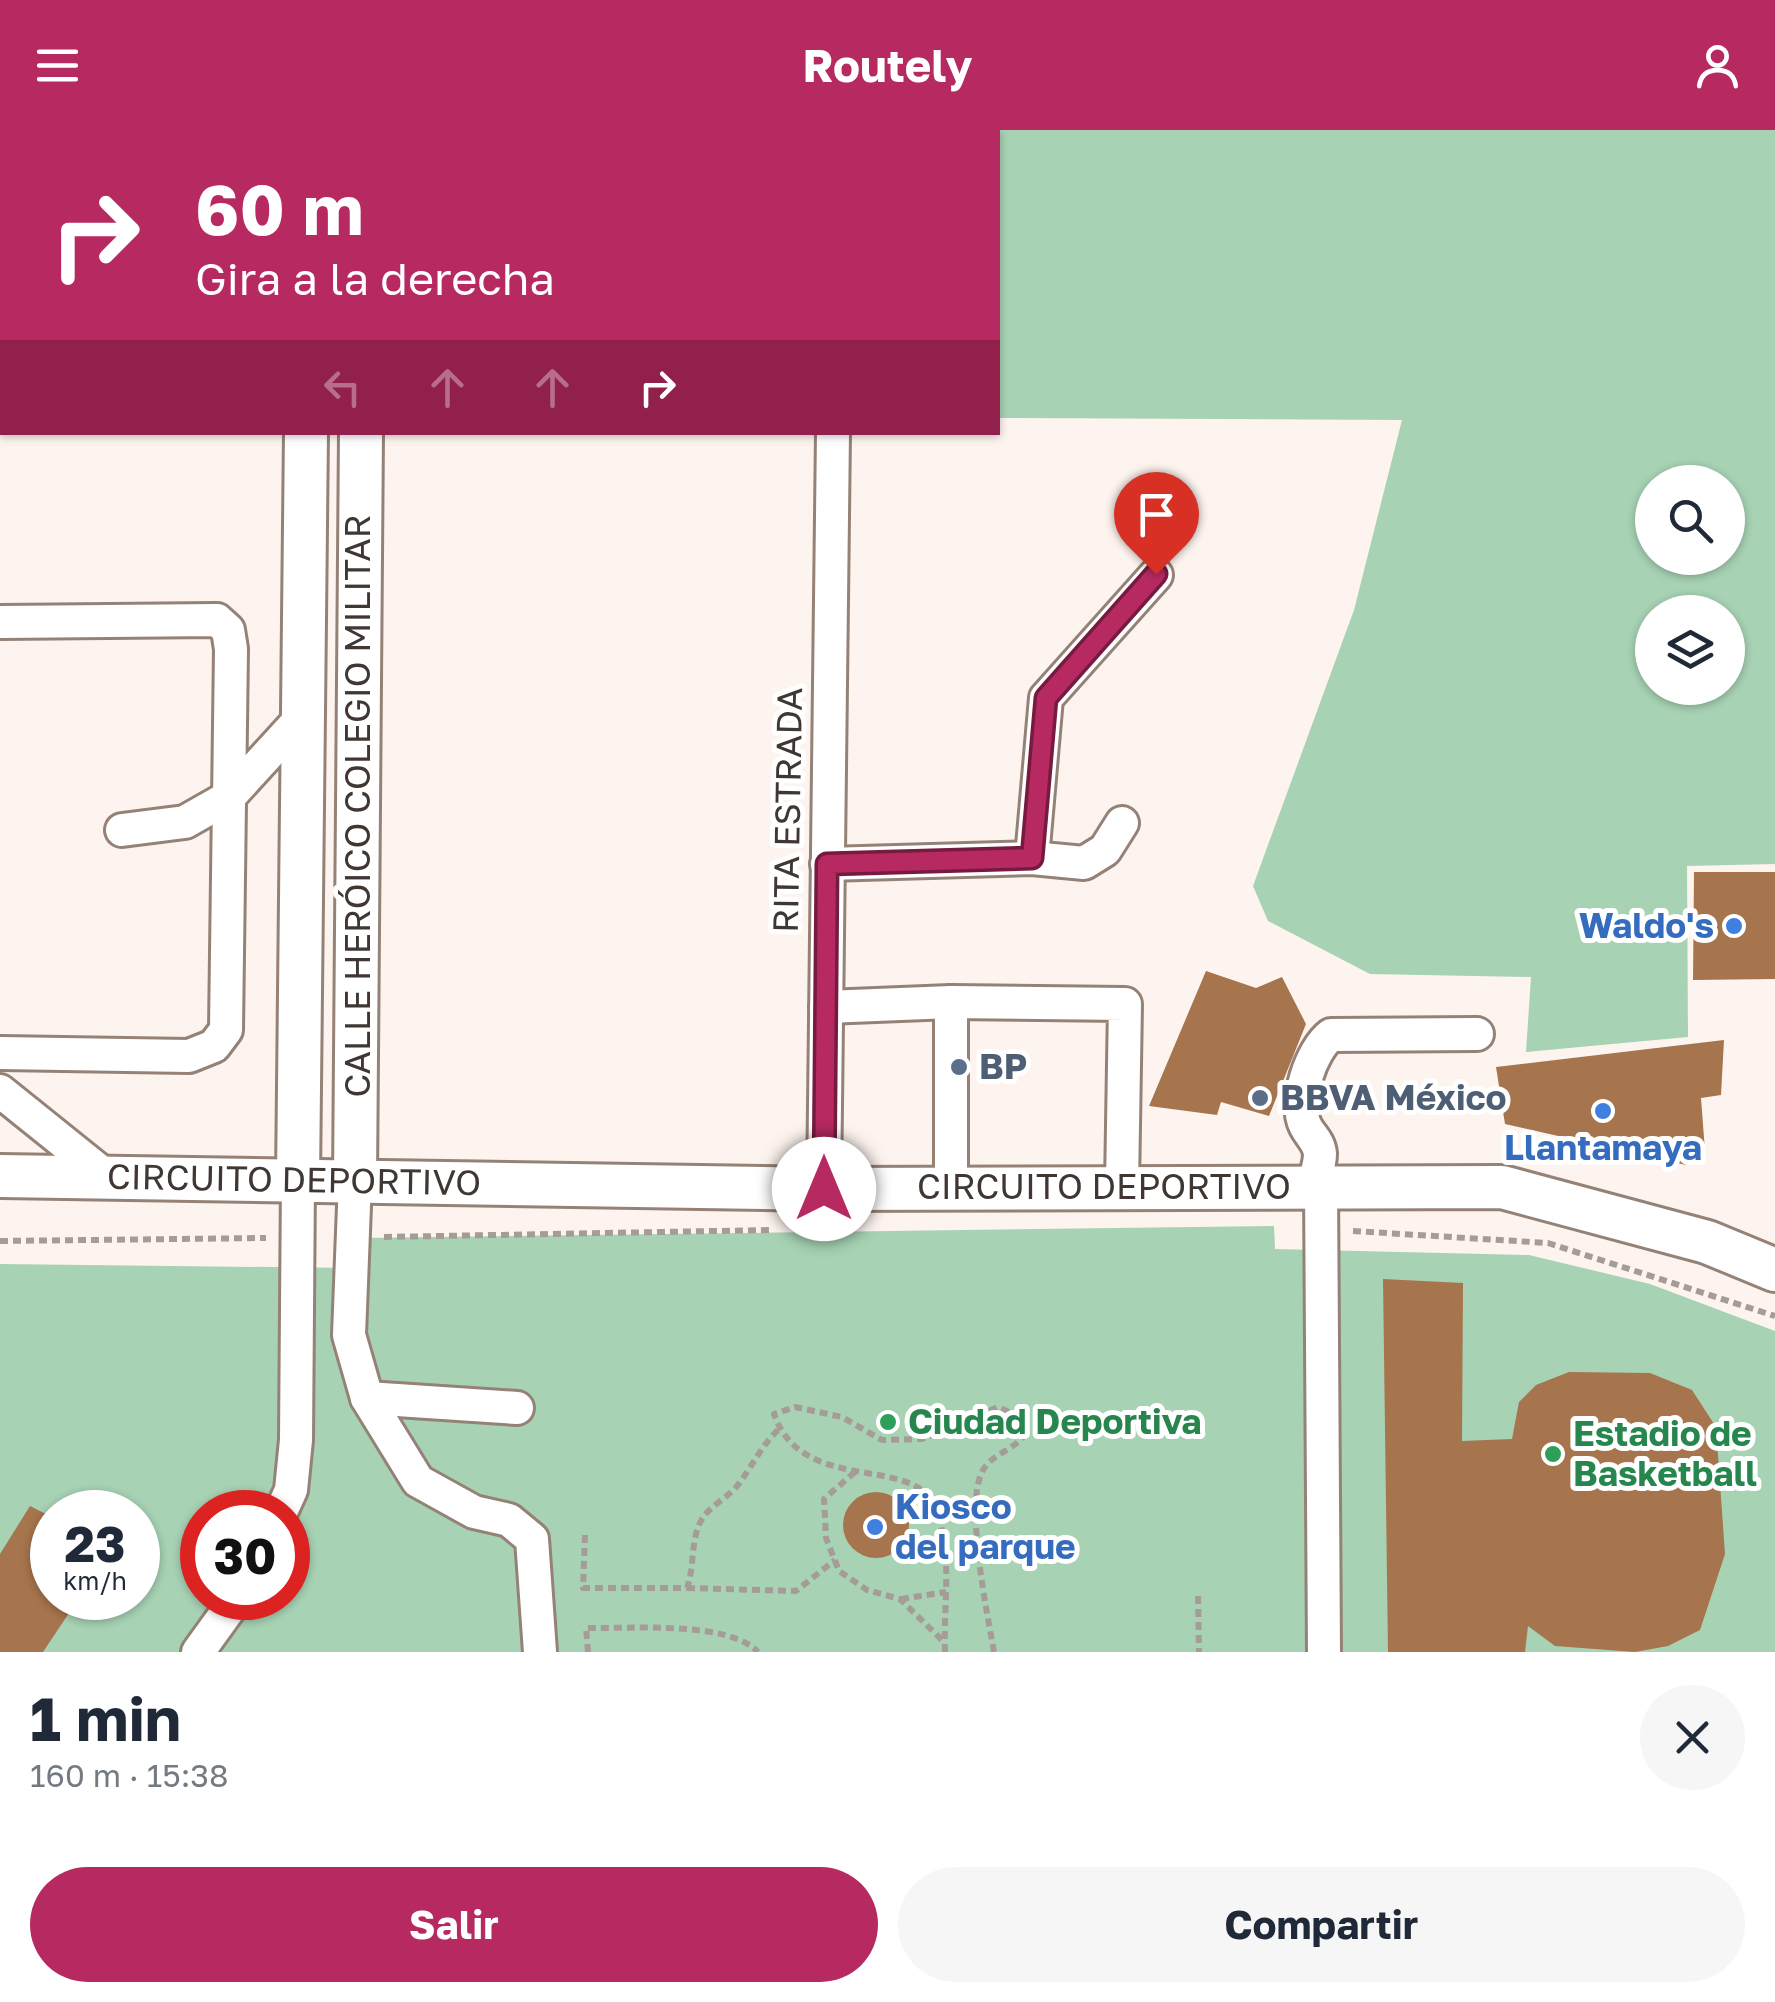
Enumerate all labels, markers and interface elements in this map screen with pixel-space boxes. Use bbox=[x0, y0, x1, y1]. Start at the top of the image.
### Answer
icon: menu bbox=[30, 38, 85, 93]
text: Routely bbox=[802, 38, 973, 92]
icon: person bbox=[1690, 38, 1745, 93]
text: 60 m bbox=[195, 166, 364, 250]
icon: right bbox=[30, 170, 160, 300]
text: Gira a la derecha bbox=[195, 251, 555, 305]
icon: left bbox=[315, 360, 370, 415]
icon: ahead bbox=[420, 360, 475, 415]
icon: ahead bbox=[525, 360, 580, 415]
icon: right bbox=[630, 360, 685, 415]
map controls bbox=[1635, 465, 1745, 705]
button: search bbox=[1635, 465, 1745, 575]
pin bbox=[1114, 472, 1199, 575]
icon: arrive bbox=[1129, 487, 1184, 542]
street label: CALLE HERÓICO COLEGIO MILITAR bbox=[336, 515, 378, 1097]
button: layers bbox=[1635, 595, 1745, 705]
street label: RITA ESTRADA bbox=[764, 687, 810, 933]
place label: Waldo's bbox=[1579, 904, 1714, 946]
marker: Waldo's bbox=[1723, 915, 1745, 937]
place label: BP bbox=[979, 1045, 1027, 1087]
marker: BP bbox=[948, 1056, 970, 1078]
place label: BBVA México bbox=[1280, 1076, 1507, 1118]
marker: BBVA México bbox=[1249, 1087, 1271, 1109]
marker: Llantamaya bbox=[1592, 1100, 1614, 1122]
place label: Llantamaya bbox=[1504, 1126, 1702, 1168]
position arrow bbox=[772, 1137, 876, 1241]
street label: CIRCUITO DEPORTIVO bbox=[107, 1155, 481, 1203]
street label: CIRCUITO DEPORTIVO bbox=[917, 1165, 1291, 1207]
place label: Ciudad Deportiva bbox=[908, 1400, 1202, 1442]
marker: Ciudad Deportiva bbox=[877, 1411, 899, 1433]
place label: Estadio de Basketball bbox=[1573, 1412, 1757, 1494]
marker: Estadio de Basketball bbox=[1542, 1443, 1564, 1465]
place label: Kiosco del parque bbox=[895, 1485, 1076, 1567]
speed limit sign: 30 bbox=[180, 1490, 310, 1620]
text: 23 bbox=[64, 1513, 125, 1573]
marker: Kiosco del parque bbox=[864, 1516, 886, 1538]
text: km/h bbox=[63, 1565, 127, 1596]
text: 1 min bbox=[30, 1682, 181, 1754]
button: close bbox=[1640, 1685, 1745, 1790]
text: 160 m · 15:38 bbox=[30, 1756, 229, 1794]
button: Salir bbox=[30, 1867, 878, 1982]
button: Compartir bbox=[898, 1867, 1745, 1982]

